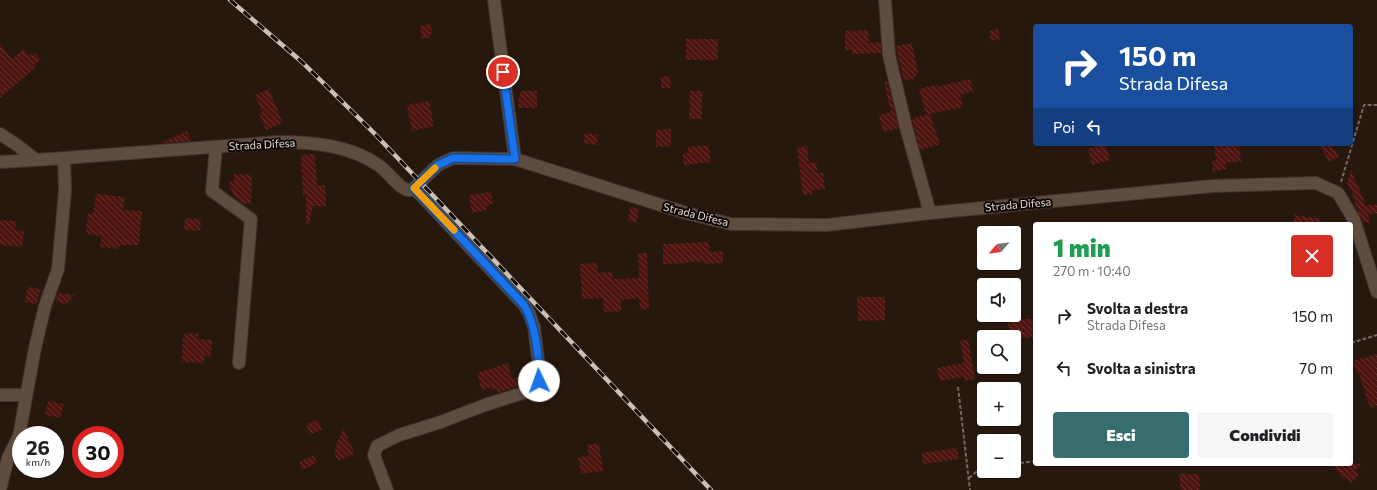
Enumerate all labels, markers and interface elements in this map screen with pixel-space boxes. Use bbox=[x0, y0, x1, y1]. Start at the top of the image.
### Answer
text: 150 m bbox=[1119, 38, 1196, 72]
icon: right bbox=[1053, 40, 1105, 92]
pin bbox=[486, 55, 520, 89]
icon: arrive bbox=[492, 61, 514, 83]
text: Strada Difesa bbox=[1119, 72, 1228, 94]
icon: left bbox=[1083, 116, 1105, 138]
text: Poi bbox=[1053, 118, 1075, 136]
street label: Strada Difesa bbox=[228, 136, 296, 152]
street label: Strada Difesa bbox=[984, 195, 1052, 213]
street label: Strada Difesa bbox=[662, 200, 730, 228]
north arrow bbox=[977, 226, 1021, 270]
map controls bbox=[977, 226, 1021, 478]
text: 1 min bbox=[1053, 233, 1111, 262]
button: close bbox=[1291, 235, 1333, 277]
text: 270 m · 10:40 bbox=[1053, 263, 1131, 279]
button: sound bbox=[977, 278, 1021, 322]
text: Svolta a destra bbox=[1087, 299, 1188, 317]
icon: right bbox=[1053, 305, 1075, 327]
text: 150 m bbox=[1292, 307, 1333, 325]
text: Strada Difesa bbox=[1087, 317, 1166, 333]
button: search bbox=[977, 330, 1021, 374]
icon: left bbox=[1053, 357, 1075, 379]
text: Svolta a sinistra bbox=[1087, 359, 1196, 377]
text: 70 m bbox=[1299, 359, 1333, 377]
position arrow bbox=[518, 360, 560, 402]
button: + bbox=[977, 382, 1021, 426]
button: Esci bbox=[1053, 412, 1189, 458]
button: Condividi bbox=[1197, 412, 1333, 458]
speed limit sign: 30 bbox=[72, 426, 124, 478]
button: − bbox=[977, 434, 1021, 478]
text: 26 bbox=[26, 435, 50, 459]
text: km/h bbox=[26, 456, 50, 468]

